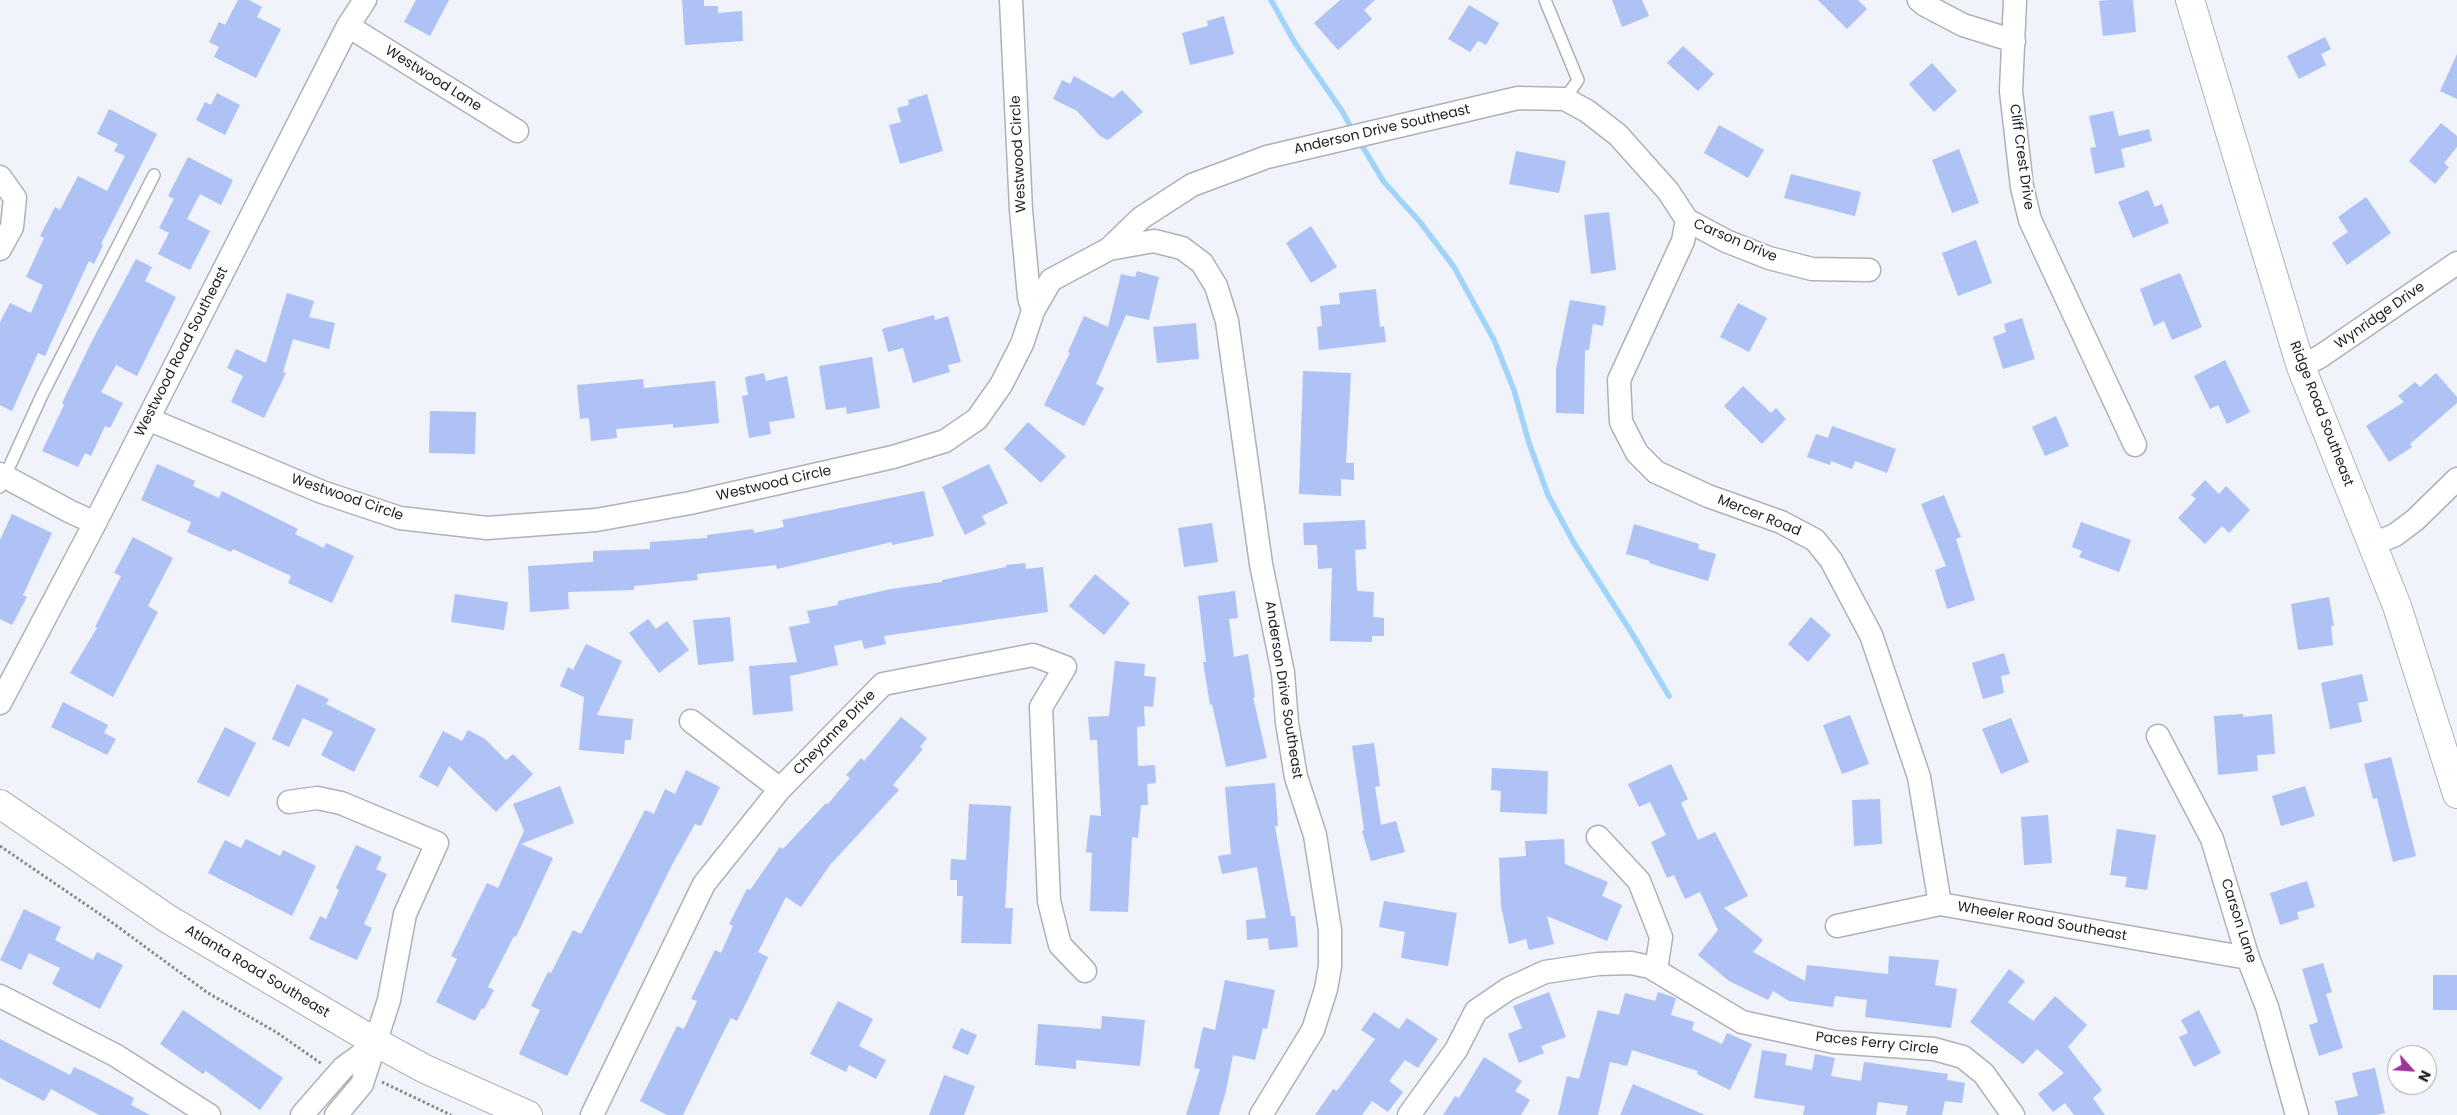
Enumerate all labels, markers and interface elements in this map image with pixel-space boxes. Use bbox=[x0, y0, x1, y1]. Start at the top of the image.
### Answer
street label: Westwood Lane bbox=[382, 43, 484, 115]
street label: Westwood Circle bbox=[1008, 95, 1030, 213]
street label: Anderson Drive Southeast bbox=[1292, 102, 1472, 158]
street label: Cliff Crest Drive bbox=[2005, 103, 2037, 211]
street label: Carson Drive bbox=[1690, 216, 1780, 266]
street label: Westwood Road Southeast bbox=[132, 264, 232, 440]
street label: Wynridge Drive bbox=[2332, 279, 2428, 353]
street label: Ridge Road Southeast bbox=[2286, 339, 2356, 489]
street label: Westwood Circle bbox=[715, 463, 833, 505]
street label: Westwood Circle bbox=[289, 471, 405, 525]
street label: Mercer Road bbox=[1715, 492, 1803, 540]
street label: Anderson Drive Southeast bbox=[1261, 600, 1305, 780]
street label: Cheyanne Drive bbox=[790, 687, 880, 779]
street label: Carson Lane bbox=[2216, 877, 2260, 965]
street label: Wheeler Road Southeast bbox=[1956, 899, 2128, 945]
street label: Atlanta Road Southeast bbox=[182, 922, 332, 1022]
street label: Paces Ferry Circle bbox=[1815, 1029, 1939, 1059]
north arrow bbox=[2387, 1045, 2437, 1095]
text: N bbox=[2413, 1067, 2436, 1085]

